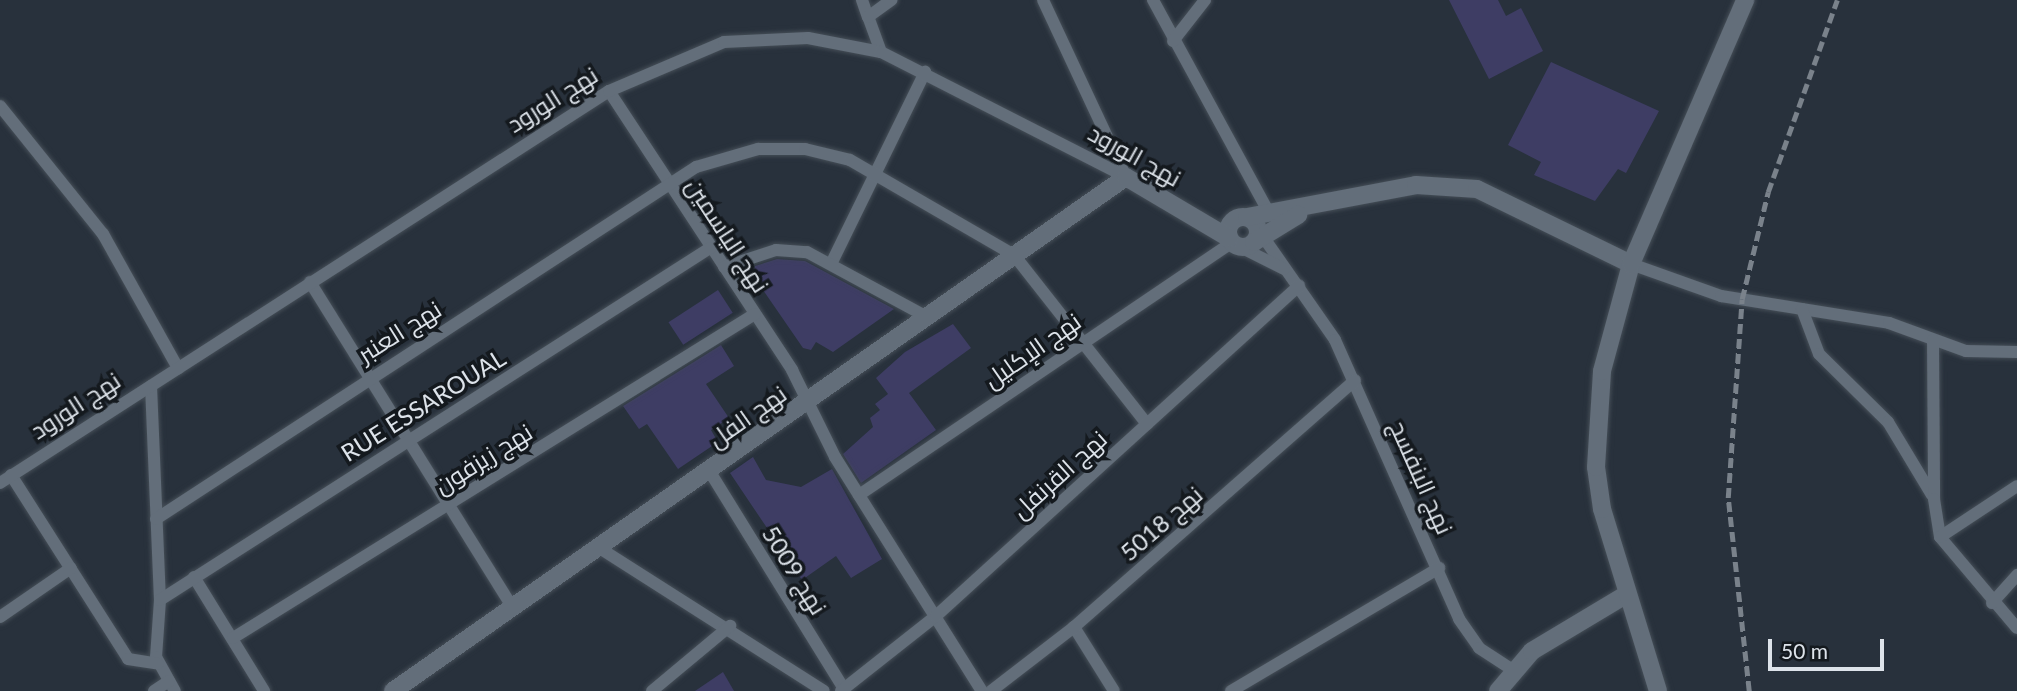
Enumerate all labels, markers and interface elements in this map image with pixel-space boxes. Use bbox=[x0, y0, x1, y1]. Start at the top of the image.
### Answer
street label: نهج الورود bbox=[501, 60, 603, 138]
street label: نهج الورود bbox=[1084, 118, 1186, 192]
street label: نهج الياسمين bbox=[680, 172, 776, 298]
street label: نهج العنبر bbox=[352, 294, 446, 368]
street label: نهج الإكليل bbox=[978, 306, 1086, 394]
street label: RUE ESSAROUAL bbox=[336, 343, 510, 467]
street label: نهج الورود bbox=[25, 365, 125, 445]
street label: نهج الفل bbox=[702, 379, 792, 453]
street label: نهج البنفسج bbox=[1384, 416, 1460, 538]
street label: نهج زيزفون bbox=[429, 417, 537, 499]
street label: نهج القرنفل bbox=[1006, 424, 1112, 524]
street label: نهج 5018 bbox=[1114, 480, 1208, 566]
street label: نهج 5009 bbox=[757, 520, 833, 620]
scale bar bbox=[1772, 624, 1888, 668]
text: 50 m bbox=[1781, 638, 1828, 663]

